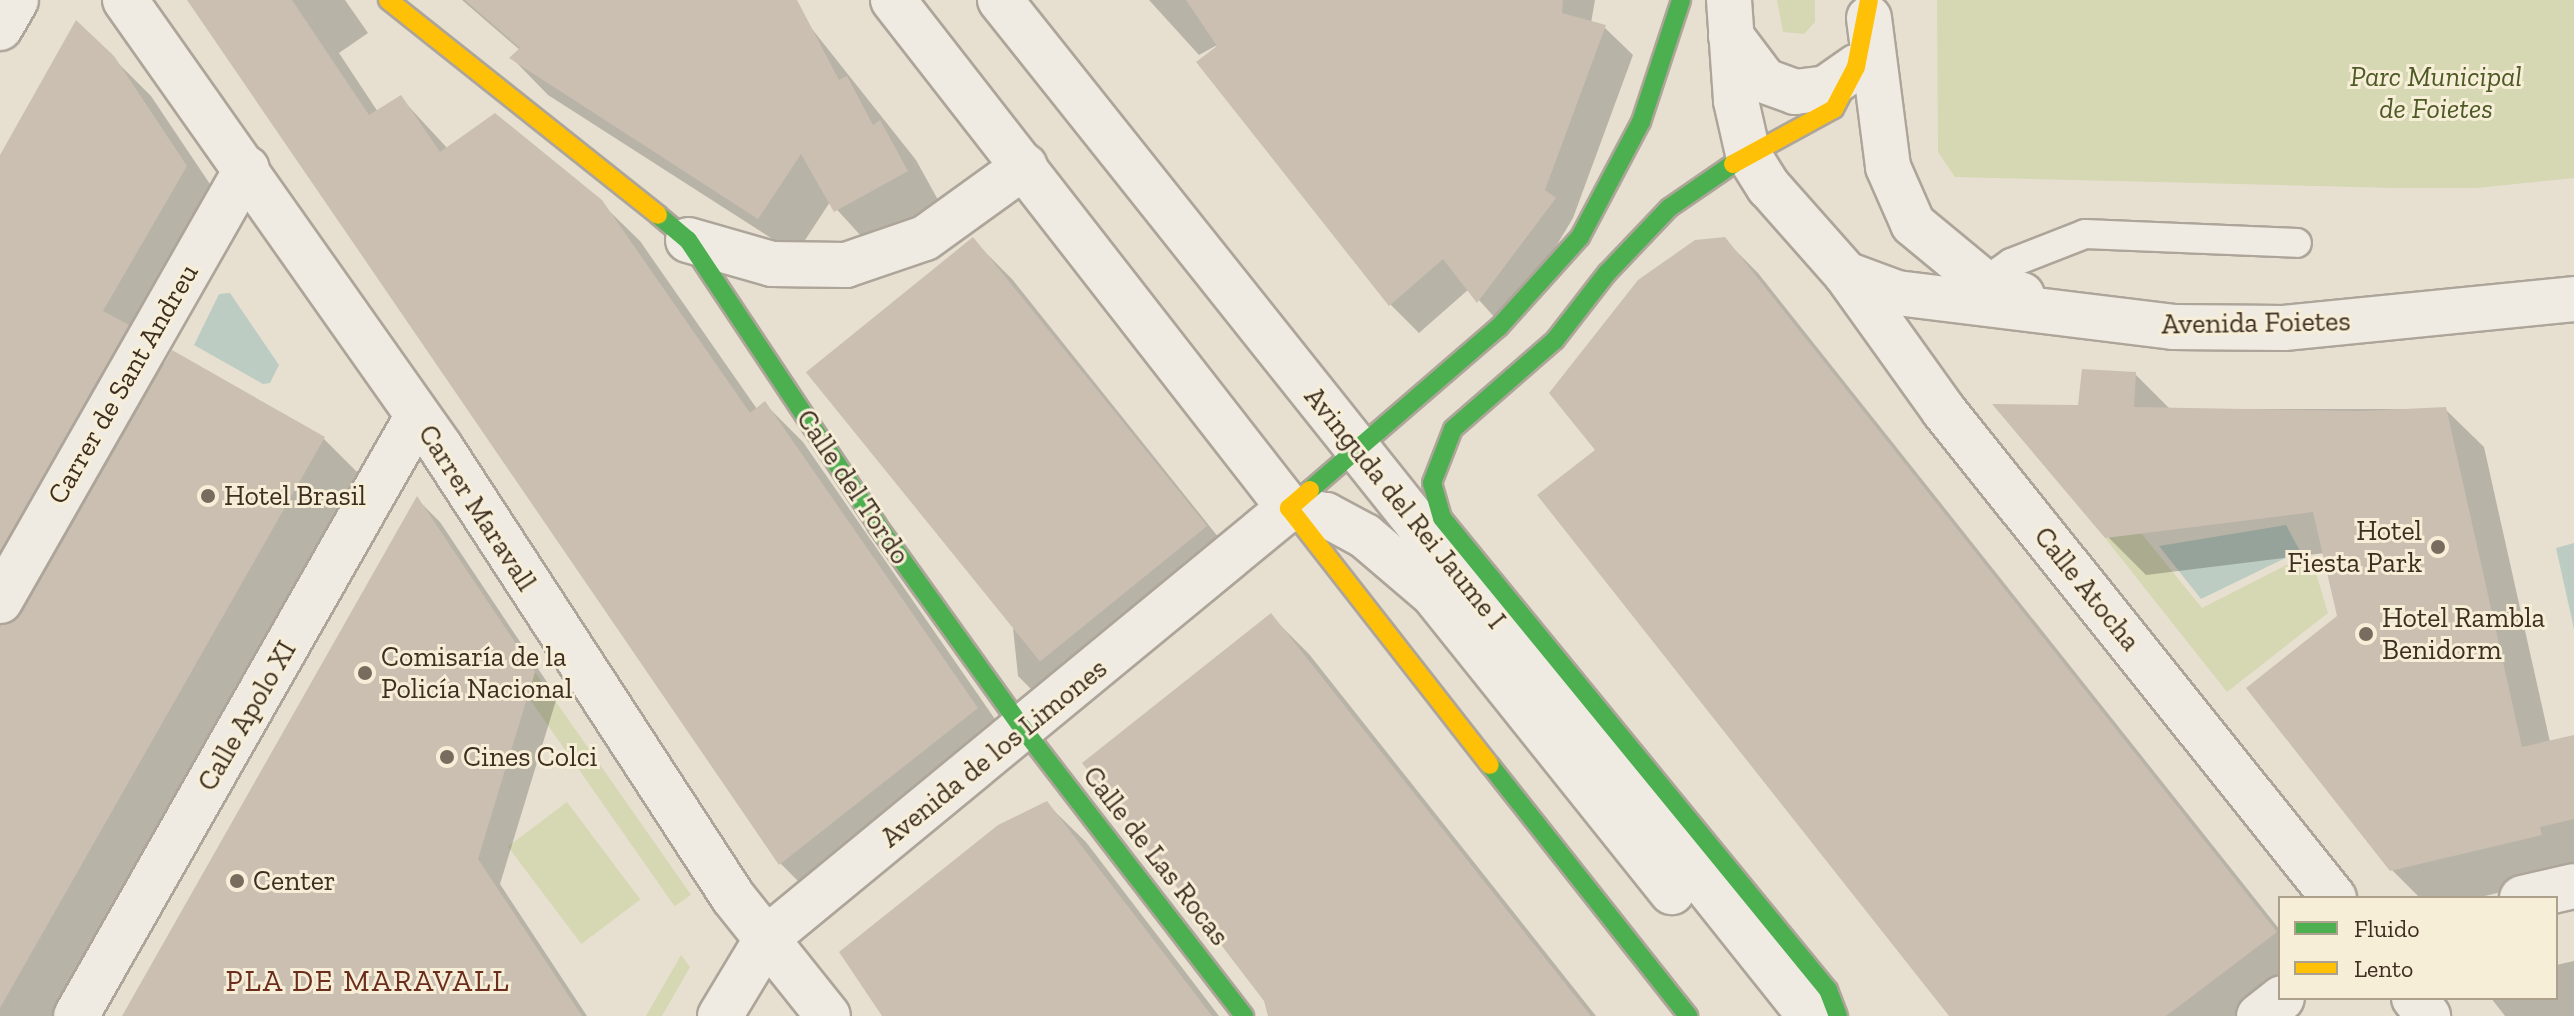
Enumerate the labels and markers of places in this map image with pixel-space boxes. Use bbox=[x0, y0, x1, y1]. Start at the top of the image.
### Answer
place label: Hotel Brasil bbox=[224, 479, 366, 513]
marker: Hotel Brasil bbox=[199, 487, 217, 505]
place label: Hotel Fiesta Park bbox=[2287, 514, 2422, 580]
marker: Hotel Fiesta Park bbox=[2429, 538, 2447, 556]
place label: Hotel Rambla Benidorm bbox=[2382, 601, 2545, 667]
marker: Hotel Rambla Benidorm bbox=[2357, 625, 2375, 643]
place label: Comisaría de la Policía Nacional bbox=[381, 640, 572, 706]
marker: Comisaría de la Policía Nacional bbox=[356, 664, 374, 682]
place label: Cines Colci bbox=[463, 740, 597, 774]
marker: Cines Colci bbox=[438, 748, 456, 766]
place label: Center bbox=[253, 864, 336, 898]
marker: Center bbox=[228, 872, 246, 890]

